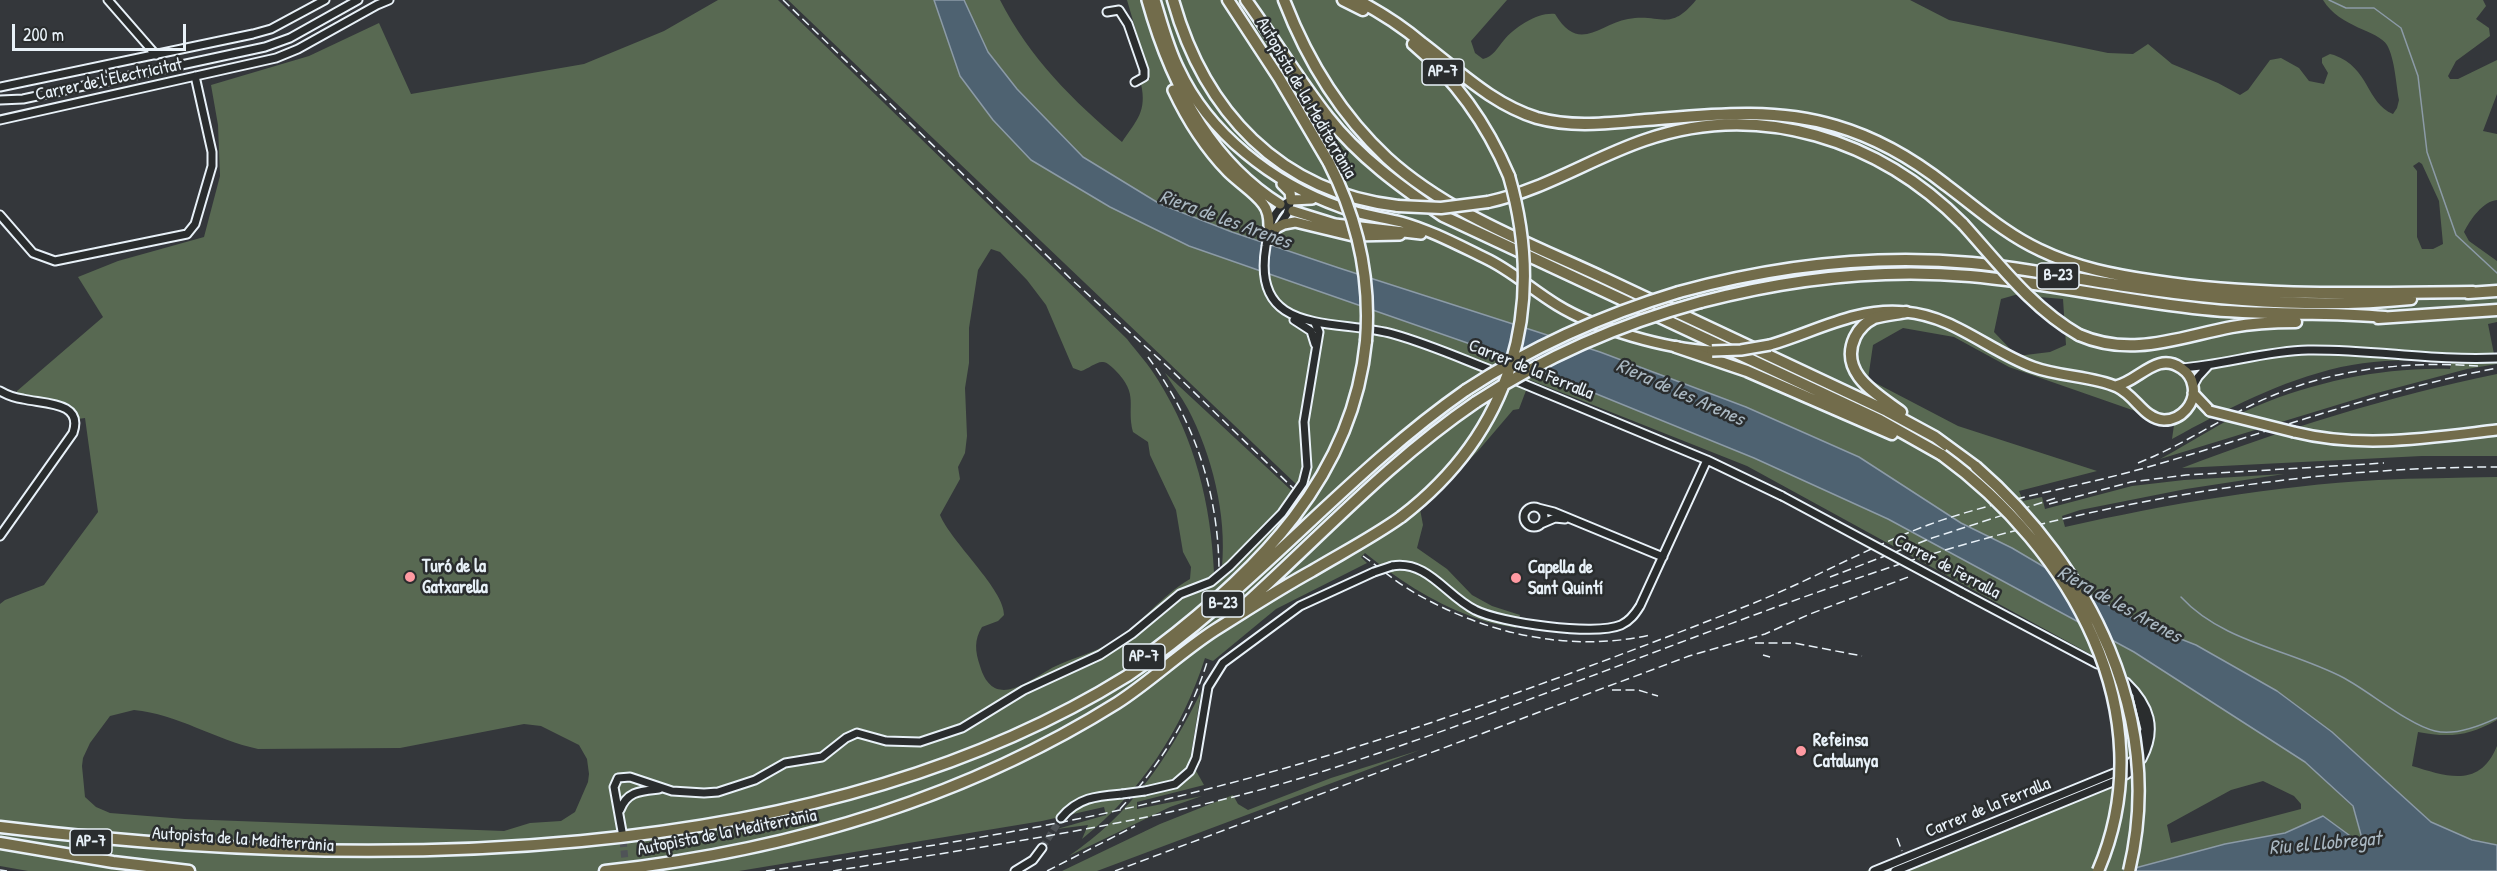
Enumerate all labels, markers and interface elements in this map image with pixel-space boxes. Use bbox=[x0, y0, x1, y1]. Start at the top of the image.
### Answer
scale bar bbox=[15, 12, 189, 50]
street label: Autopista de la Mediterrània bbox=[1251, 14, 1361, 182]
text: 200 m bbox=[23, 22, 64, 47]
street label: Carrer de l'Electricitat bbox=[34, 54, 184, 106]
road number: AP-7 bbox=[1422, 59, 1464, 85]
water label: Riera de les Arenes bbox=[1156, 185, 1294, 255]
road number: B-23 bbox=[2037, 263, 2079, 289]
street label: Carrer de la Ferralla bbox=[1465, 335, 1597, 405]
water label: Riera de les Arenes bbox=[1612, 354, 1748, 432]
street label: Carrer de Ferralla bbox=[1890, 530, 2004, 604]
place label: Turó de la Gatxarella bbox=[422, 556, 488, 598]
place label: Capella de Sant Quintí bbox=[1528, 557, 1603, 600]
water label: Riera de les Arenes bbox=[2053, 561, 2185, 649]
marker: Turó de la Gatxarella bbox=[403, 570, 417, 584]
marker: Capella de Sant Quintí bbox=[1509, 571, 1523, 585]
road number: B-23 bbox=[1202, 591, 1244, 617]
road number: AP-7 bbox=[1123, 644, 1165, 670]
place label: Refeinsa Catalunya bbox=[1813, 730, 1878, 772]
marker: Refeinsa Catalunya bbox=[1794, 744, 1808, 758]
street label: Carrer de la Ferralla bbox=[1922, 773, 2054, 843]
street label: Autopista de la Mediterrània bbox=[636, 805, 818, 861]
street label: Autopista de la Mediterrània bbox=[151, 823, 335, 857]
water label: Riu el Llobregat bbox=[2268, 827, 2382, 861]
road number: AP-7 bbox=[70, 829, 112, 855]

